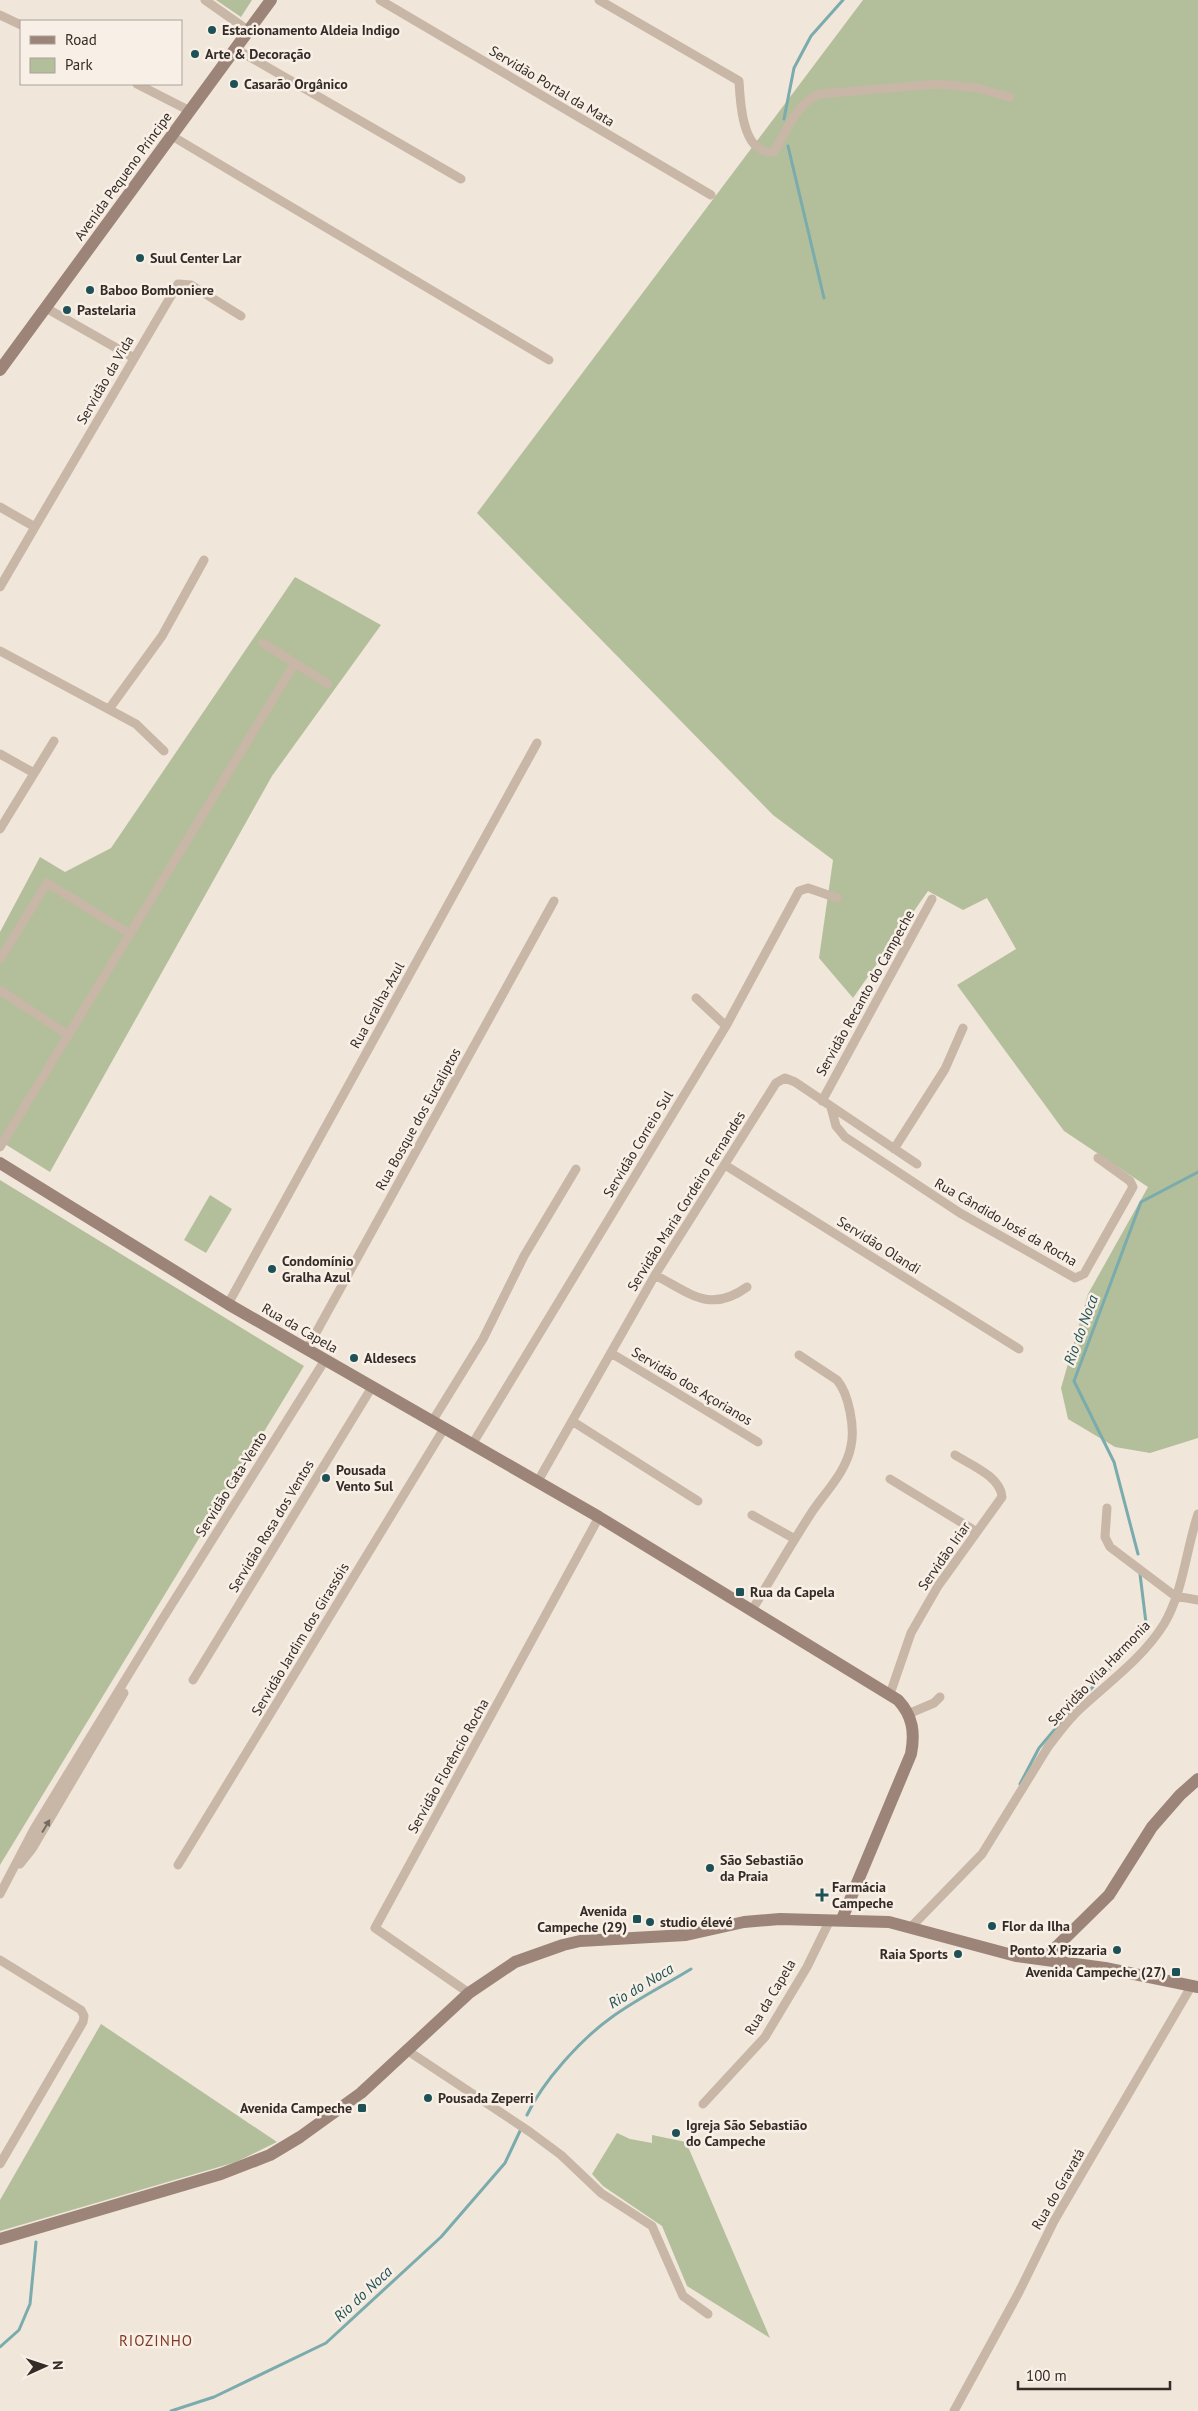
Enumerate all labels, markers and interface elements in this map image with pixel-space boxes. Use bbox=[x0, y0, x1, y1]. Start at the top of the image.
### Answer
legend bbox=[20, 20, 182, 85]
place label: Estacionamento Aldeia Indigo bbox=[222, 21, 400, 39]
marker: Estacionamento Aldeia Indigo bbox=[206, 24, 218, 36]
text: Road bbox=[65, 30, 97, 49]
street label: Servidão Portal da Mata bbox=[486, 41, 618, 131]
place label: Arte & Decoração bbox=[205, 45, 312, 63]
marker: Arte & Decoração bbox=[189, 48, 201, 60]
text: Park bbox=[65, 55, 93, 74]
place label: Casarão Orgânico bbox=[244, 75, 348, 93]
marker: Casarão Orgânico bbox=[228, 78, 240, 90]
street label: Avenida Pequeno Príncipe bbox=[70, 108, 176, 244]
place label: Suul Center Lar bbox=[150, 249, 242, 267]
marker: Suul Center Lar bbox=[134, 252, 146, 264]
place label: Baboo Bomboniere bbox=[100, 281, 214, 299]
marker: Baboo Bomboniere bbox=[84, 284, 96, 296]
place label: Pastelaria bbox=[77, 301, 136, 319]
marker: Pastelaria bbox=[61, 304, 73, 316]
street label: Servidão da Vida bbox=[72, 332, 138, 428]
street label: Servidão Recanto do Campeche bbox=[812, 907, 918, 1079]
street label: Rua Gralha-Azul bbox=[346, 959, 408, 1051]
street label: Rua Bosque dos Eucaliptos bbox=[371, 1044, 465, 1193]
street label: Servidão Correio Sul bbox=[599, 1087, 677, 1201]
street label: Servidão Maria Cordeiro Fernandes bbox=[623, 1108, 749, 1294]
street label: Rua Cândido José da Rocha bbox=[931, 1174, 1081, 1270]
street label: Servidão Olandi bbox=[834, 1212, 924, 1278]
place label: Condomínio Gralha Azul bbox=[282, 1252, 354, 1286]
marker: Condomínio Gralha Azul bbox=[266, 1263, 278, 1275]
water label: Rio do Noca bbox=[1059, 1292, 1102, 1367]
street label: Rua da Capela bbox=[259, 1299, 341, 1357]
street label: Servidão dos Açorianos bbox=[628, 1343, 756, 1429]
place label: Aldesecs bbox=[364, 1349, 416, 1367]
marker: Aldesecs bbox=[348, 1352, 360, 1364]
street label: Servidão Cata-Vento bbox=[191, 1428, 271, 1540]
street label: Servidão Rosa dos Ventos bbox=[224, 1456, 318, 1596]
place label: Pousada Vento Sul bbox=[335, 1461, 394, 1495]
marker: Pousada Vento Sul bbox=[320, 1472, 332, 1484]
street label: Servidão Iriar bbox=[914, 1518, 974, 1594]
street label: Servidão Jardim dos Girassóis bbox=[247, 1559, 353, 1719]
place label: Rua da Capela bbox=[750, 1583, 835, 1601]
marker: Rua da Capela bbox=[734, 1586, 746, 1598]
street label: Servidão Vila Harmonia bbox=[1044, 1616, 1154, 1730]
street label: Servidão Florêncio Rocha bbox=[403, 1695, 493, 1837]
one-way arrow bbox=[41, 1819, 51, 1832]
place label: São Sebastião da Praia bbox=[720, 1851, 804, 1885]
marker: São Sebastião da Praia bbox=[704, 1862, 716, 1874]
place label: Farmácia Campeche bbox=[832, 1878, 893, 1912]
marker: Farmácia Campeche bbox=[816, 1889, 828, 1901]
place label: Avenida Campeche (29) bbox=[537, 1902, 627, 1936]
marker: Avenida Campeche (29) bbox=[631, 1913, 643, 1925]
place label: studio élevé bbox=[660, 1913, 733, 1931]
marker: studio élevé bbox=[644, 1916, 656, 1928]
place label: Flor da Ilha bbox=[1002, 1917, 1070, 1935]
marker: Flor da Ilha bbox=[986, 1920, 998, 1932]
place label: Ponto X Pizzaria bbox=[1010, 1941, 1107, 1959]
marker: Ponto X Pizzaria bbox=[1111, 1944, 1123, 1956]
place label: Raia Sports bbox=[880, 1945, 948, 1963]
marker: Raia Sports bbox=[952, 1948, 964, 1960]
street label: Rua da Capela bbox=[740, 1956, 800, 2038]
water label: Rio do Noca bbox=[605, 1958, 678, 2013]
place label: Avenida Campeche (27) bbox=[1025, 1963, 1166, 1981]
marker: Avenida Campeche (27) bbox=[1170, 1966, 1182, 1978]
place label: Pousada Zeperri bbox=[438, 2089, 534, 2107]
marker: Pousada Zeperri bbox=[422, 2092, 434, 2104]
place label: Avenida Campeche bbox=[240, 2099, 352, 2117]
marker: Avenida Campeche bbox=[356, 2102, 368, 2114]
place label: Igreja São Sebastião do Campeche bbox=[686, 2116, 808, 2150]
marker: Igreja São Sebastião do Campeche bbox=[670, 2127, 682, 2139]
street label: Rua do Gravatá bbox=[1027, 2145, 1089, 2233]
water label: Rio do Noca bbox=[329, 2261, 396, 2325]
district label: RIOZINHO bbox=[119, 2331, 193, 2350]
north arrow bbox=[20, 2341, 70, 2391]
scale bar bbox=[1018, 2358, 1170, 2390]
text: N bbox=[49, 2360, 67, 2370]
text: 100 m bbox=[1026, 2366, 1067, 2385]

